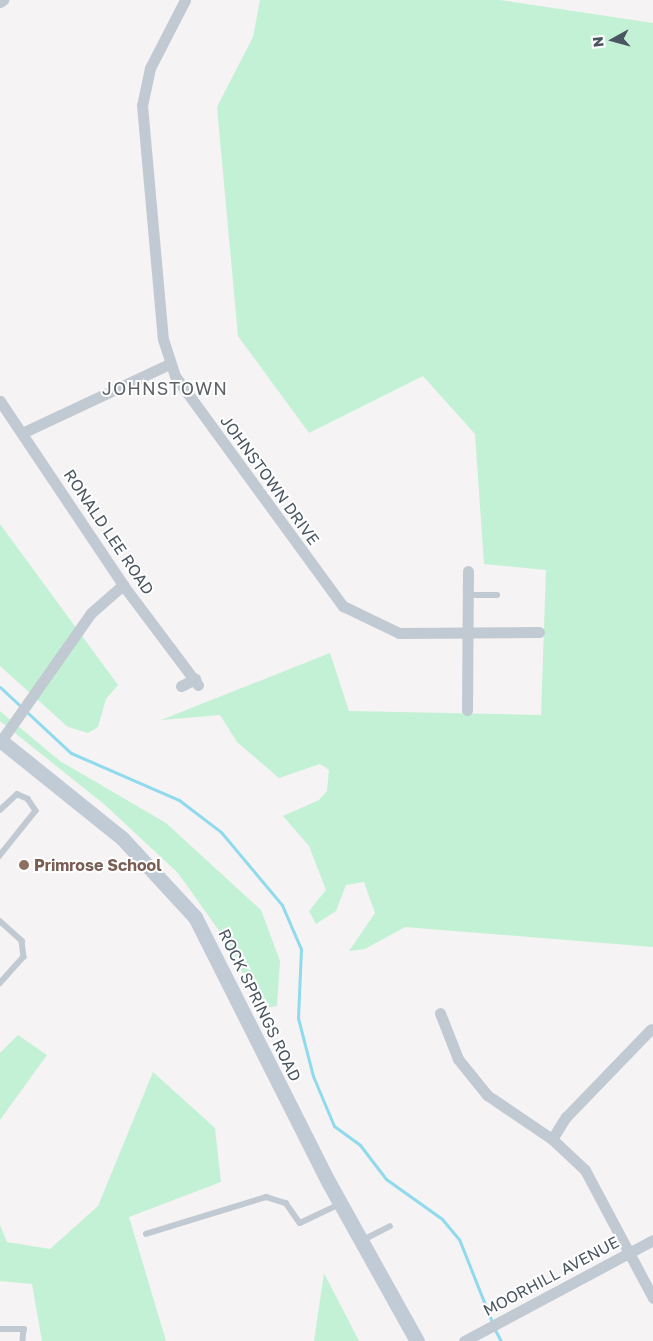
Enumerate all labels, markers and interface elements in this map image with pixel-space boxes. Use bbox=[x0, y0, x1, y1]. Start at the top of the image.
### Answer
north arrow bbox=[588, 15, 638, 65]
text: N bbox=[589, 36, 607, 48]
district label: JOHNSTOWN bbox=[101, 377, 229, 399]
street label: JOHNSTOWN DRIVE bbox=[217, 411, 323, 549]
street label: RONALD LEE ROAD bbox=[60, 466, 158, 598]
place label: Primrose School bbox=[34, 855, 162, 875]
marker: Primrose School bbox=[18, 859, 30, 871]
street label: ROCK SPRINGS ROAD bbox=[215, 926, 305, 1084]
street label: MOORHILL AVENUE bbox=[480, 1232, 622, 1320]

